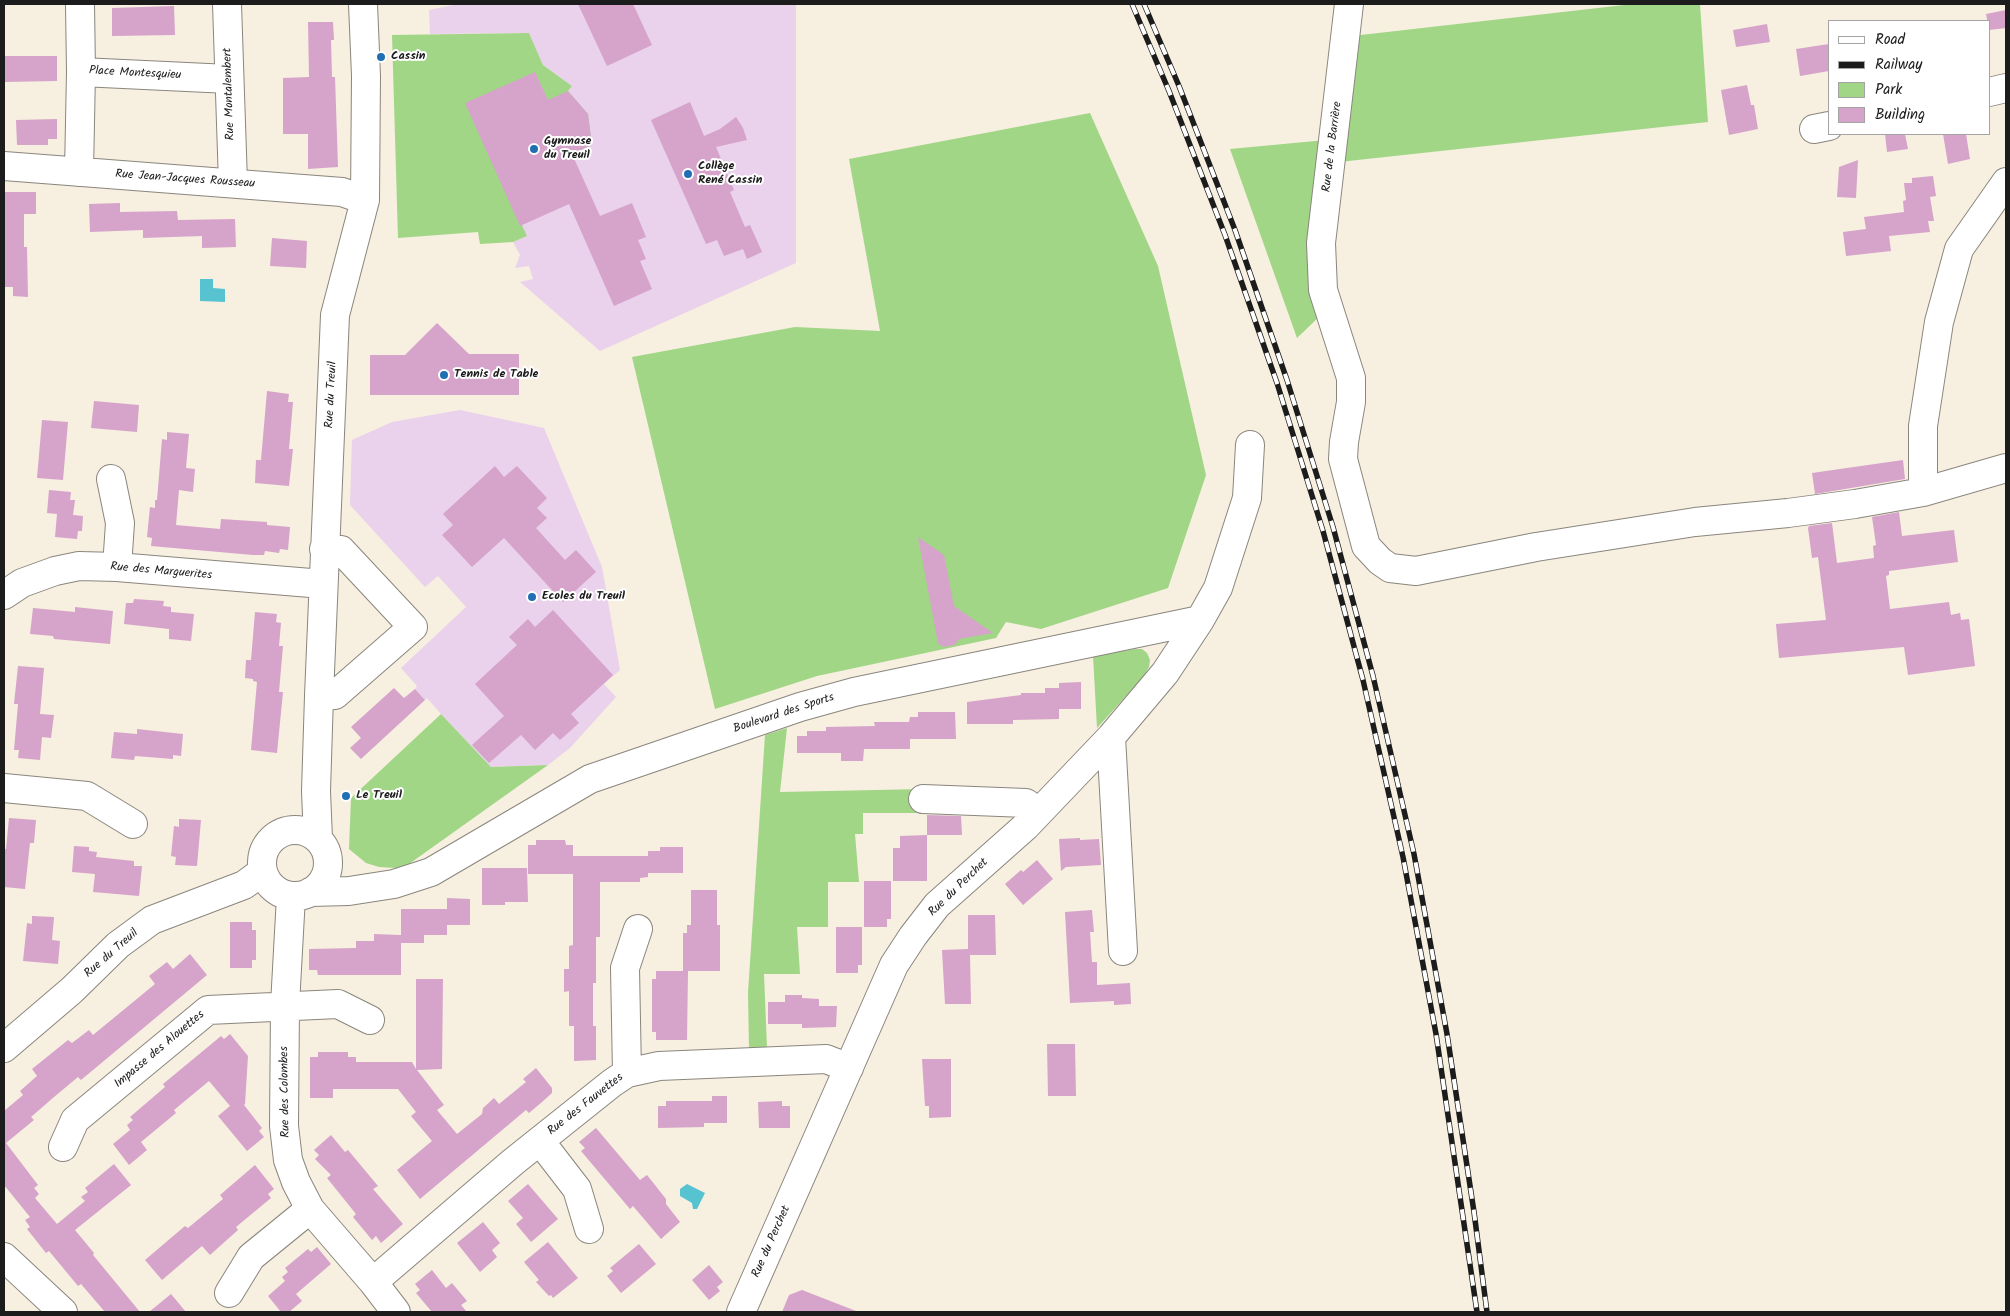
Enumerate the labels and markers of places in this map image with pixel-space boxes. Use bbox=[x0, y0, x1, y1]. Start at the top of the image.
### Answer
place label: Cassin bbox=[391, 50, 425, 64]
marker: Cassin bbox=[375, 51, 387, 63]
place label: Gymnase du Treuil bbox=[544, 135, 591, 163]
marker: Gymnase du Treuil bbox=[528, 143, 540, 155]
place label: Collège René Cassin bbox=[698, 160, 762, 188]
marker: Collège René Cassin bbox=[682, 168, 694, 180]
place label: Tennis de Table bbox=[454, 368, 538, 382]
marker: Tennis de Table bbox=[438, 369, 450, 381]
place label: Ecoles du Treuil bbox=[542, 590, 625, 604]
marker: Ecoles du Treuil bbox=[526, 591, 538, 603]
place label: Le Treuil bbox=[356, 789, 402, 803]
marker: Le Treuil bbox=[340, 790, 352, 802]

